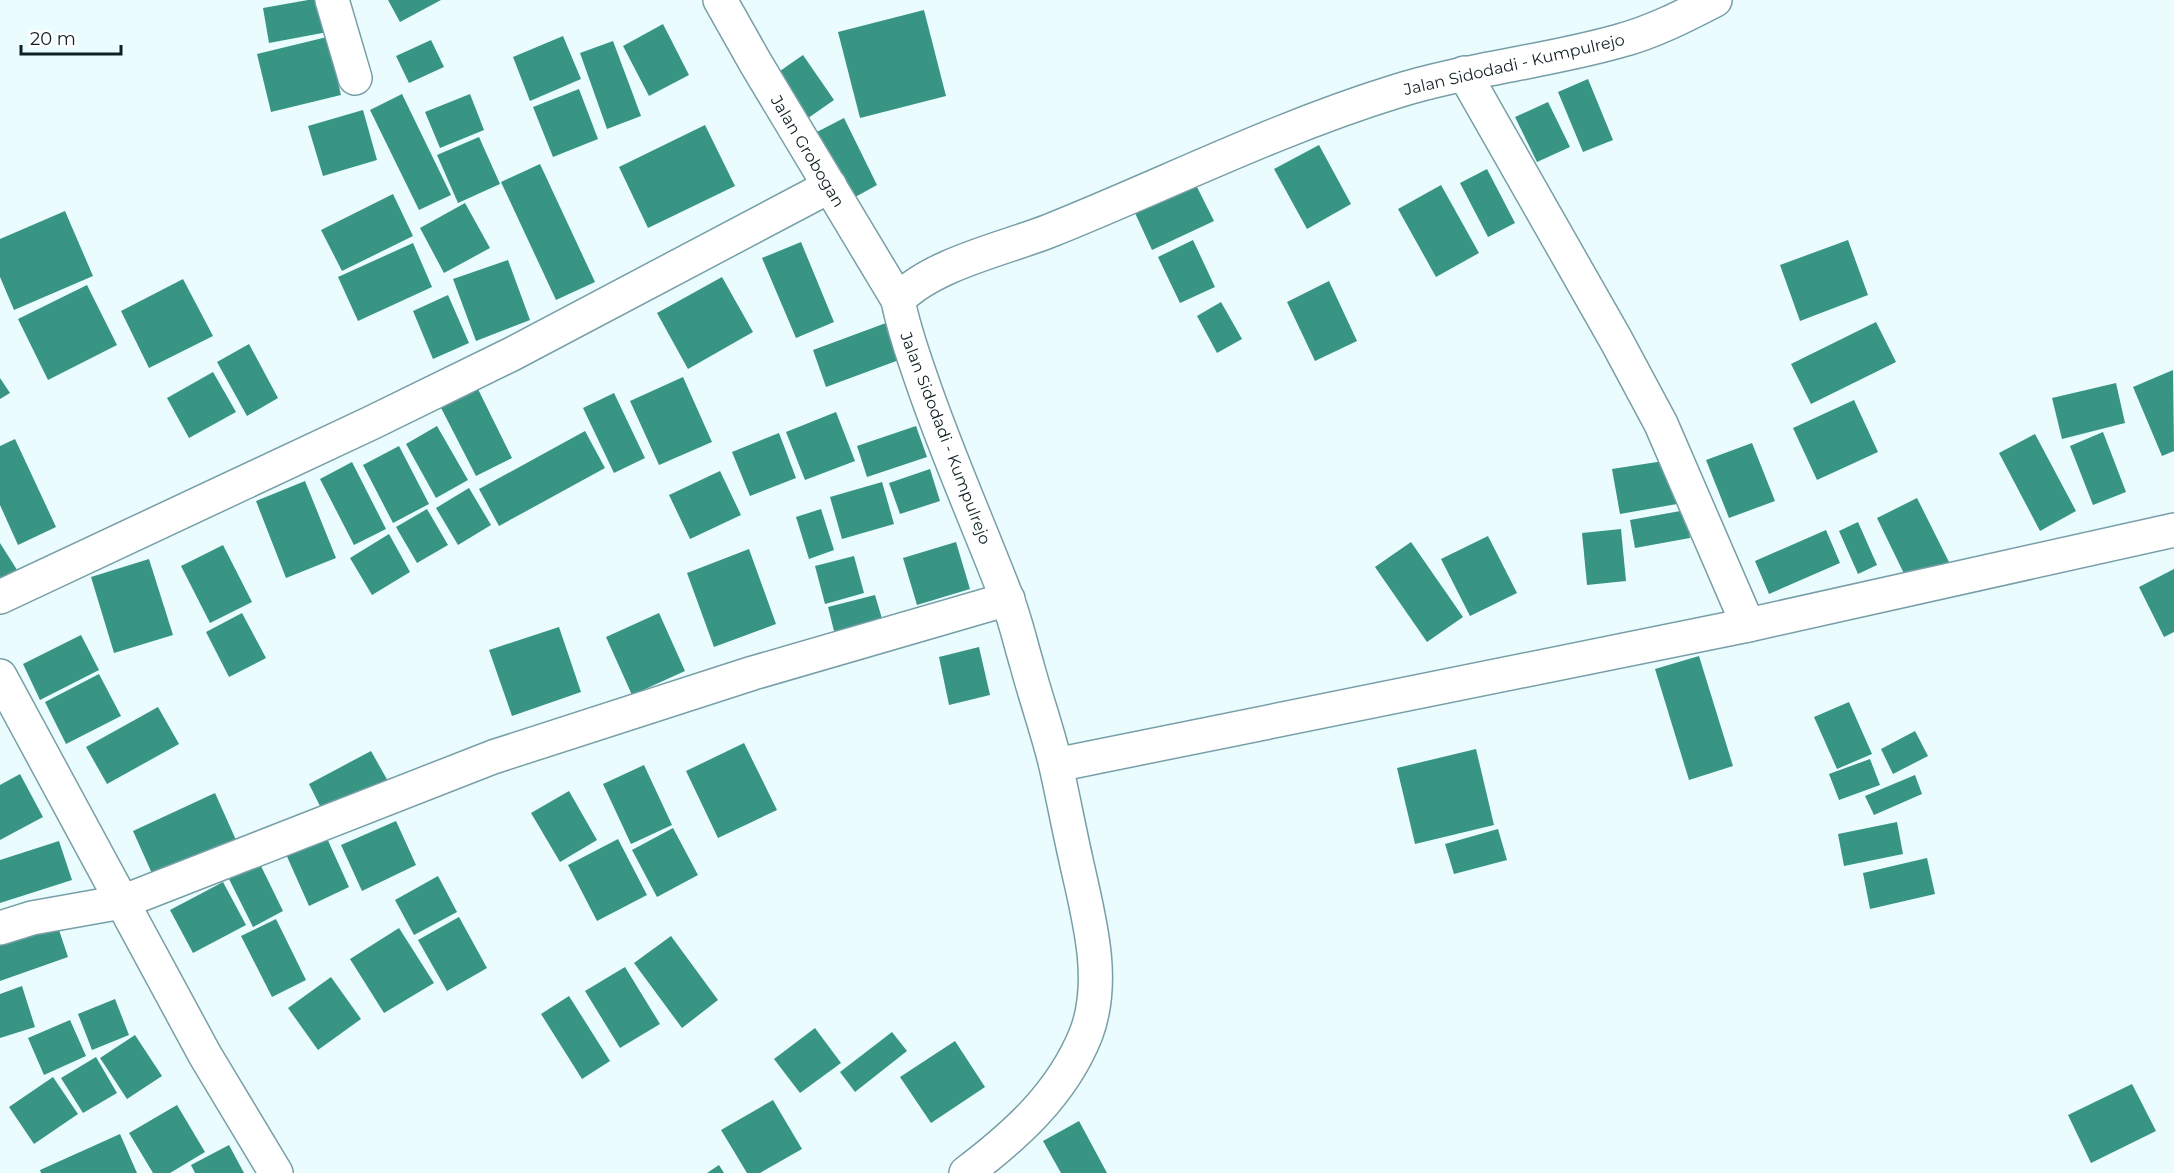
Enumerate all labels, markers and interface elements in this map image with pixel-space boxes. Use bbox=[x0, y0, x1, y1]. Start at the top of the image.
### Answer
scale bar bbox=[21, 18, 122, 56]
text: 20 m bbox=[30, 28, 76, 50]
street label: Jalan Sidodadi - Kumpulrejo bbox=[1401, 30, 1626, 99]
street label: Jalan Grobogan bbox=[766, 91, 848, 211]
street label: Jalan Sidodadi - Kumpulrejo bbox=[896, 328, 995, 547]

